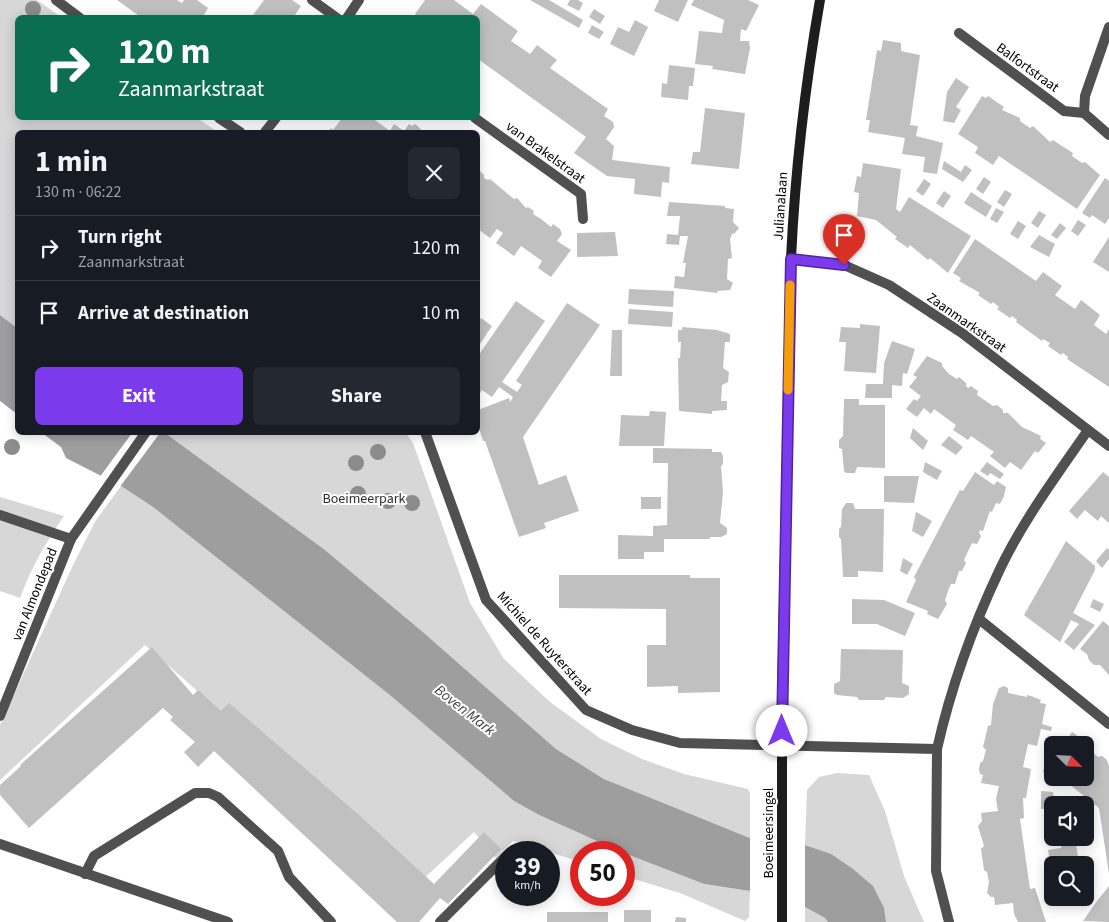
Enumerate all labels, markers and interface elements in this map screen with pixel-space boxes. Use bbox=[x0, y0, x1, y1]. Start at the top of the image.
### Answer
text: 120 m bbox=[118, 27, 210, 77]
icon: right bbox=[35, 35, 100, 100]
street label: Balfortstraat bbox=[992, 38, 1063, 98]
text: Zaanmarkstraat bbox=[118, 73, 264, 105]
street label: van Brakelstraat bbox=[501, 117, 590, 189]
text: 1 min bbox=[35, 140, 108, 183]
button: close bbox=[408, 147, 460, 199]
street label: Julianalaan bbox=[769, 171, 793, 241]
text: 130 m · 06:22 bbox=[35, 181, 122, 203]
pin bbox=[823, 214, 865, 265]
icon: arrive bbox=[830, 221, 858, 249]
text: Turn right bbox=[78, 224, 162, 251]
icon: right bbox=[35, 234, 63, 262]
text: 120 m bbox=[412, 235, 460, 262]
text: Zaanmarkstraat bbox=[78, 251, 184, 273]
street label: Zaanmarkstraat bbox=[923, 288, 1010, 358]
icon: arrive bbox=[35, 299, 63, 327]
text: Arrive at destination bbox=[78, 300, 249, 327]
text: 10 m bbox=[422, 300, 460, 327]
button: Exit bbox=[35, 367, 243, 425]
button: Share bbox=[253, 367, 460, 425]
park label: Boeimeerpark bbox=[323, 489, 406, 509]
street label: van Almondepad bbox=[7, 545, 63, 644]
street label: Michiel de Ruyterstraat bbox=[492, 587, 597, 700]
water label: Boven Mark bbox=[430, 680, 500, 741]
position arrow bbox=[755, 704, 807, 756]
north arrow bbox=[1044, 736, 1094, 786]
map controls bbox=[1044, 736, 1094, 906]
street label: Boeimeersingel bbox=[759, 787, 779, 878]
button: sound bbox=[1044, 796, 1094, 846]
speed limit sign: 50 bbox=[570, 841, 635, 906]
text: 39 bbox=[514, 849, 541, 885]
button: search bbox=[1044, 856, 1094, 906]
text: km/h bbox=[514, 877, 541, 894]

